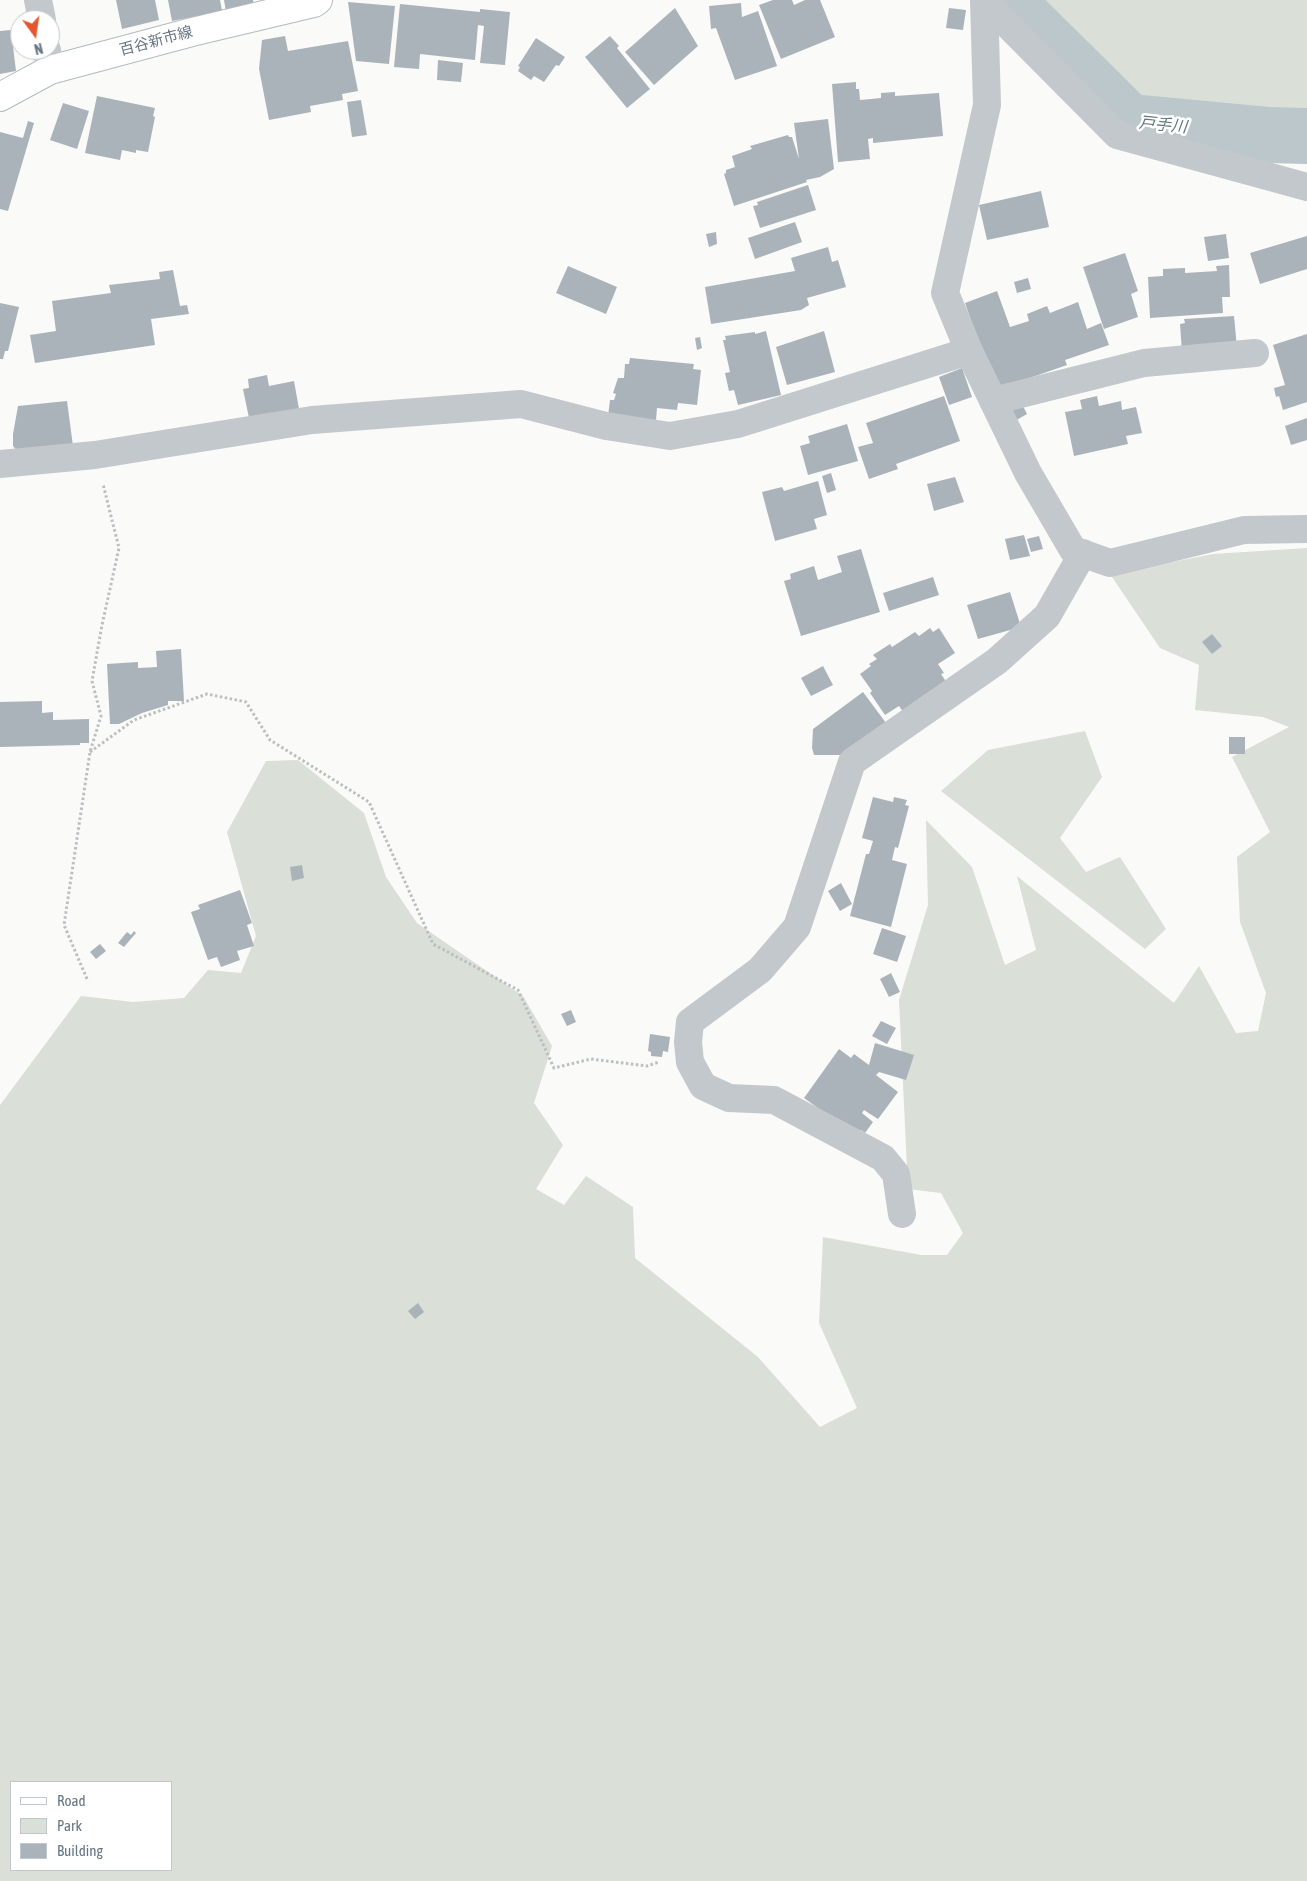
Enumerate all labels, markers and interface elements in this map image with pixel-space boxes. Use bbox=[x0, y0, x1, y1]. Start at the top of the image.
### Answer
north arrow bbox=[10, 10, 60, 60]
street label: 百谷新市線 bbox=[117, 23, 195, 59]
text: N bbox=[32, 40, 44, 57]
water label: 戸手川 bbox=[1138, 113, 1188, 137]
legend bbox=[10, 1781, 172, 1871]
text: Road bbox=[57, 1792, 86, 1809]
text: Park bbox=[57, 1817, 82, 1834]
text: Building bbox=[57, 1842, 103, 1859]

